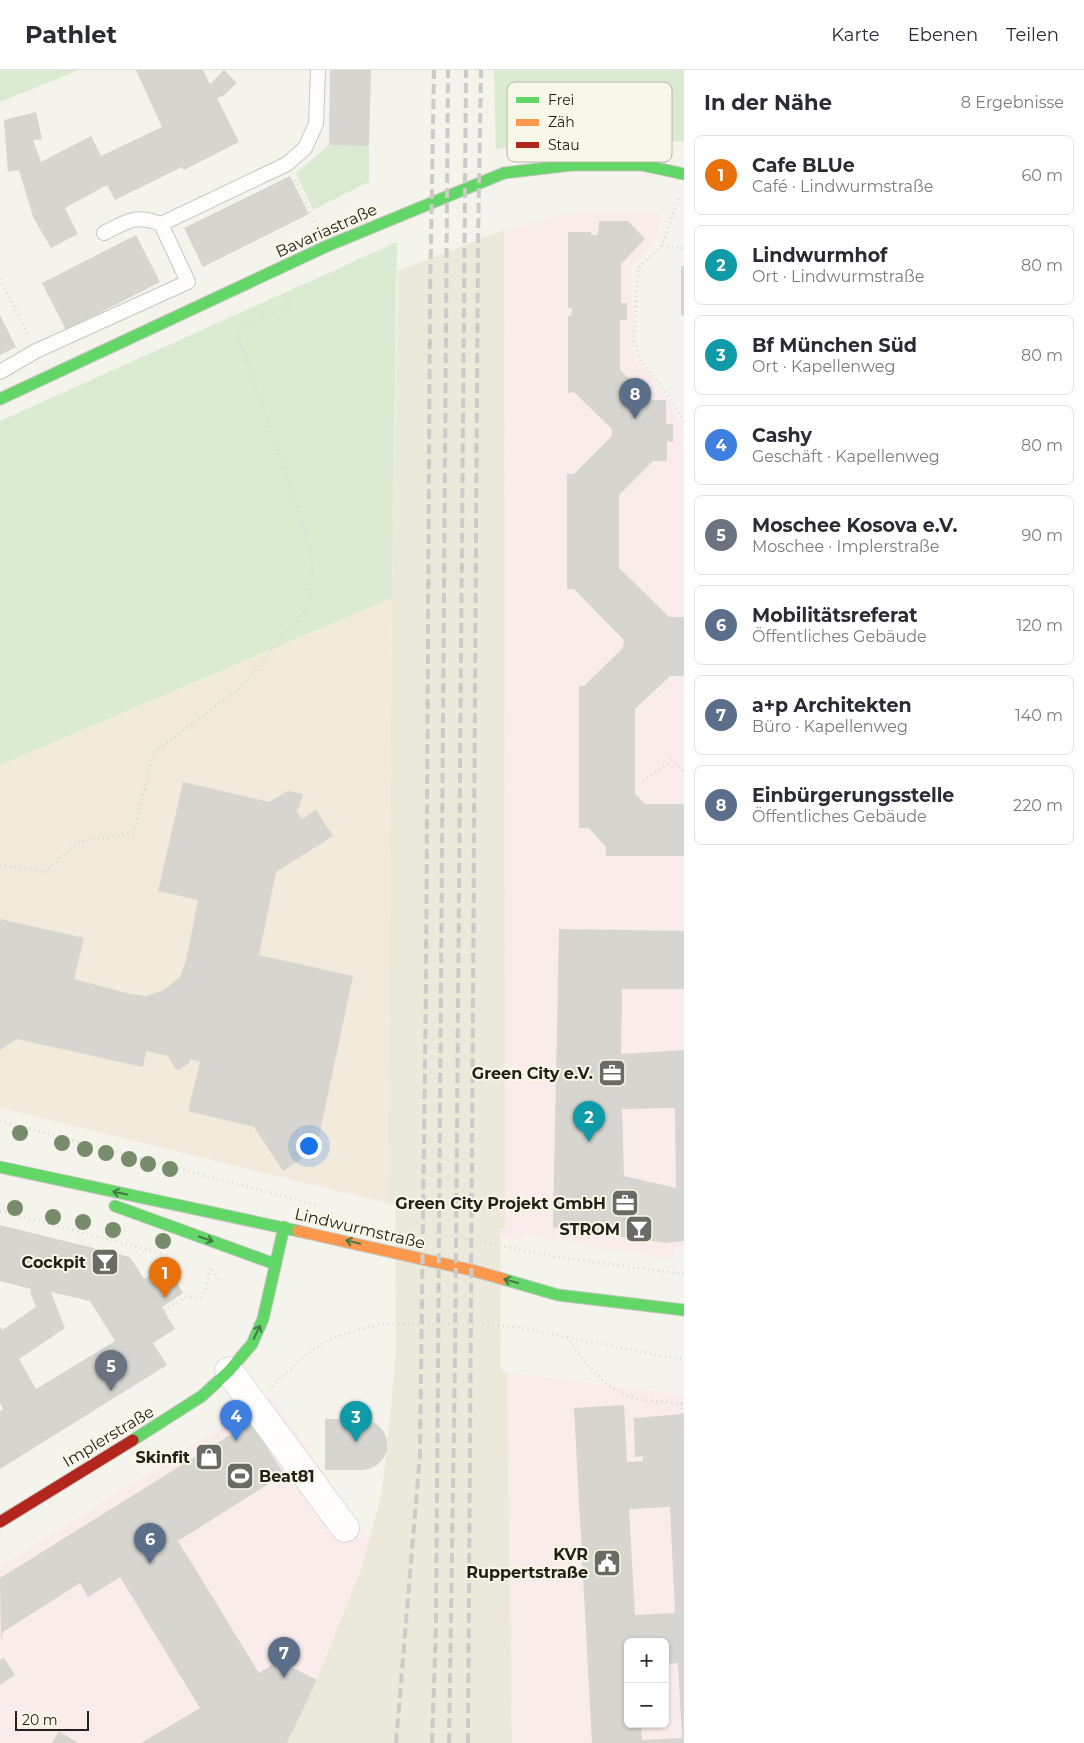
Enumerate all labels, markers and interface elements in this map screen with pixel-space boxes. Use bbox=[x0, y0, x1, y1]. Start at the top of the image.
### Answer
text: Pathlet bbox=[25, 20, 117, 49]
text: Karte bbox=[831, 24, 880, 46]
text: Ebenen bbox=[908, 24, 978, 46]
text: Teilen bbox=[1006, 24, 1059, 46]
legend bbox=[507, 82, 672, 162]
text: In der Nähe bbox=[704, 90, 832, 115]
text: Frei bbox=[548, 91, 574, 109]
text: 8 Ergebnisse bbox=[961, 93, 1064, 112]
text: Zäh bbox=[548, 113, 575, 131]
text: Stau bbox=[548, 136, 580, 154]
text: Cafe BLUe bbox=[752, 154, 855, 177]
text: 1 bbox=[718, 166, 724, 185]
text: 60 m bbox=[1021, 166, 1063, 185]
text: Café · Lindwurmstraße bbox=[752, 177, 933, 196]
street label: Bavariastraße bbox=[273, 200, 380, 261]
text: Lindwurmhof bbox=[752, 244, 887, 267]
text: 2 bbox=[716, 256, 726, 275]
text: 80 m bbox=[1021, 256, 1063, 275]
text: Ort · Lindwurmstraße bbox=[752, 267, 924, 286]
text: Bf München Süd bbox=[752, 334, 917, 357]
text: 3 bbox=[716, 346, 726, 365]
text: 80 m bbox=[1021, 346, 1063, 365]
text: Ort · Kapellenweg bbox=[752, 357, 895, 376]
pin: 8 bbox=[619, 378, 651, 419]
text: Cashy bbox=[752, 424, 812, 447]
text: 4 bbox=[715, 436, 727, 455]
text: 80 m bbox=[1021, 436, 1063, 455]
text: Geschäft · Kapellenweg bbox=[752, 447, 940, 466]
text: Moschee Kosova e.V. bbox=[752, 514, 957, 537]
text: 5 bbox=[716, 526, 726, 545]
text: 90 m bbox=[1021, 526, 1063, 545]
text: Moschee · Implerstraße bbox=[752, 537, 939, 556]
text: Mobilitätsreferat bbox=[752, 604, 918, 627]
text: 6 bbox=[716, 616, 726, 635]
text: 120 m bbox=[1016, 616, 1063, 635]
text: Öffentliches Gebäude bbox=[752, 627, 927, 646]
text: a+p Architekten bbox=[752, 694, 912, 717]
text: 7 bbox=[716, 706, 726, 725]
text: 140 m bbox=[1015, 706, 1063, 725]
text: Büro · Kapellenweg bbox=[752, 717, 908, 736]
text: Einbürgerungsstelle bbox=[752, 784, 954, 807]
text: 8 bbox=[716, 796, 726, 815]
text: 220 m bbox=[1013, 796, 1063, 815]
text: Öffentliches Gebäude bbox=[752, 807, 927, 826]
office icon: Green City e.V. bbox=[597, 1058, 627, 1088]
place label: Green City e.V. bbox=[472, 1064, 593, 1083]
pin: 2 bbox=[573, 1101, 605, 1142]
your location bbox=[296, 1133, 322, 1159]
one-way arrow bbox=[112, 1188, 128, 1197]
office icon: Green City Projekt GmbH bbox=[610, 1188, 640, 1218]
place label: Green City Projekt GmbH bbox=[395, 1194, 606, 1213]
street label: Lindwurmstraße bbox=[293, 1204, 427, 1253]
bar icon: STROM bbox=[624, 1214, 654, 1244]
place label: STROM bbox=[560, 1220, 620, 1239]
one-way arrow bbox=[197, 1235, 213, 1244]
one-way arrow bbox=[345, 1237, 361, 1246]
bar icon: Cockpit bbox=[90, 1247, 120, 1277]
place label: Cockpit bbox=[22, 1253, 86, 1272]
pin: 1 bbox=[149, 1257, 181, 1298]
one-way arrow bbox=[503, 1276, 519, 1285]
one-way arrow bbox=[253, 1325, 263, 1340]
pin: 5 bbox=[95, 1350, 127, 1391]
pin: 4 bbox=[220, 1400, 252, 1441]
pin: 3 bbox=[340, 1401, 372, 1442]
street label: Implerstraße bbox=[59, 1402, 157, 1471]
shop icon: Skinfit bbox=[194, 1442, 224, 1472]
place label: Skinfit bbox=[135, 1448, 190, 1467]
sports icon: Beat81 bbox=[225, 1461, 255, 1491]
place label: Beat81 bbox=[259, 1467, 315, 1486]
pin: 6 bbox=[134, 1523, 166, 1564]
place label: KVR Ruppertstraße bbox=[466, 1545, 588, 1582]
public building icon: KVR Ruppertstraße bbox=[592, 1548, 622, 1578]
pin: 7 bbox=[268, 1637, 300, 1678]
map controls bbox=[624, 1638, 669, 1728]
button: + bbox=[624, 1638, 669, 1683]
button: − bbox=[624, 1683, 669, 1728]
scale bar bbox=[15, 1708, 89, 1731]
text: 20 m bbox=[22, 1711, 58, 1729]

